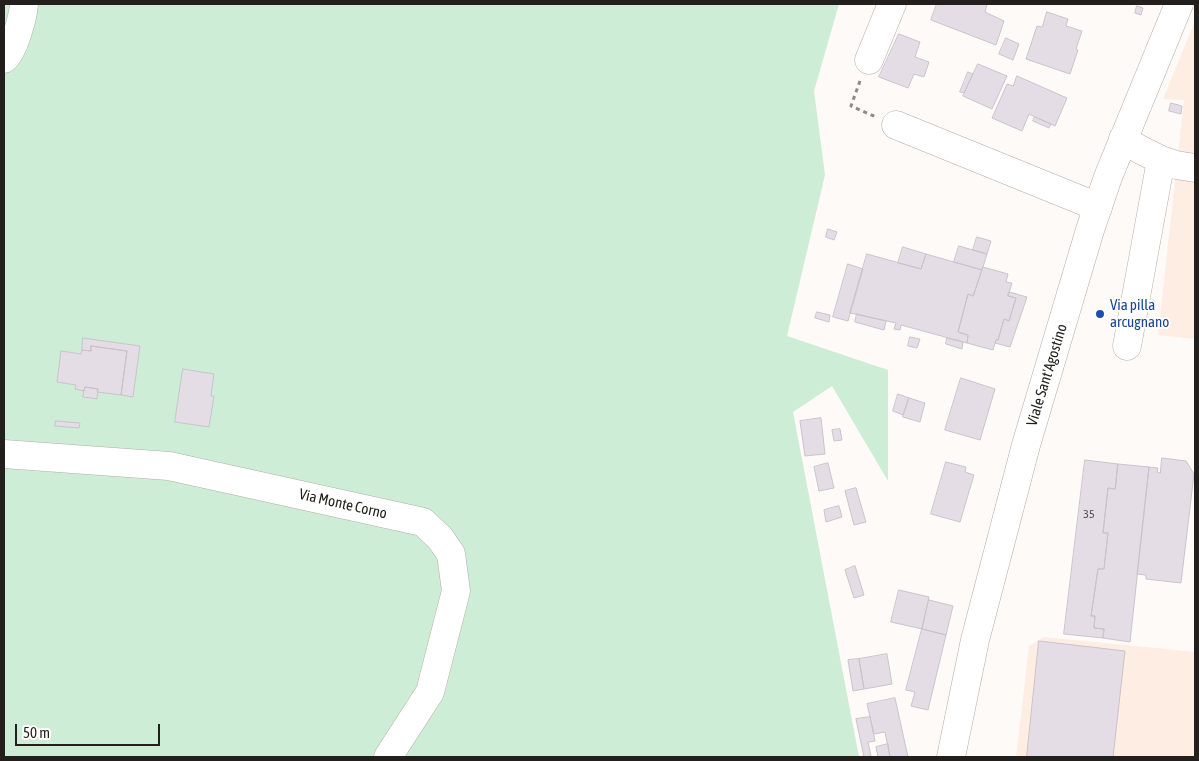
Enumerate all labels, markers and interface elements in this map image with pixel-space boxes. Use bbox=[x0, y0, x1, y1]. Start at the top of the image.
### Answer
place label: Via pilla arcugnano bbox=[1110, 296, 1169, 331]
marker: Via pilla arcugnano bbox=[1094, 308, 1106, 320]
street label: Viale Sant'Agostino bbox=[1023, 322, 1071, 428]
street label: Via Monte Corno bbox=[297, 485, 389, 523]
house number: 35 bbox=[1083, 507, 1095, 521]
scale bar bbox=[18, 714, 162, 746]
text: 50 m bbox=[23, 724, 50, 741]

